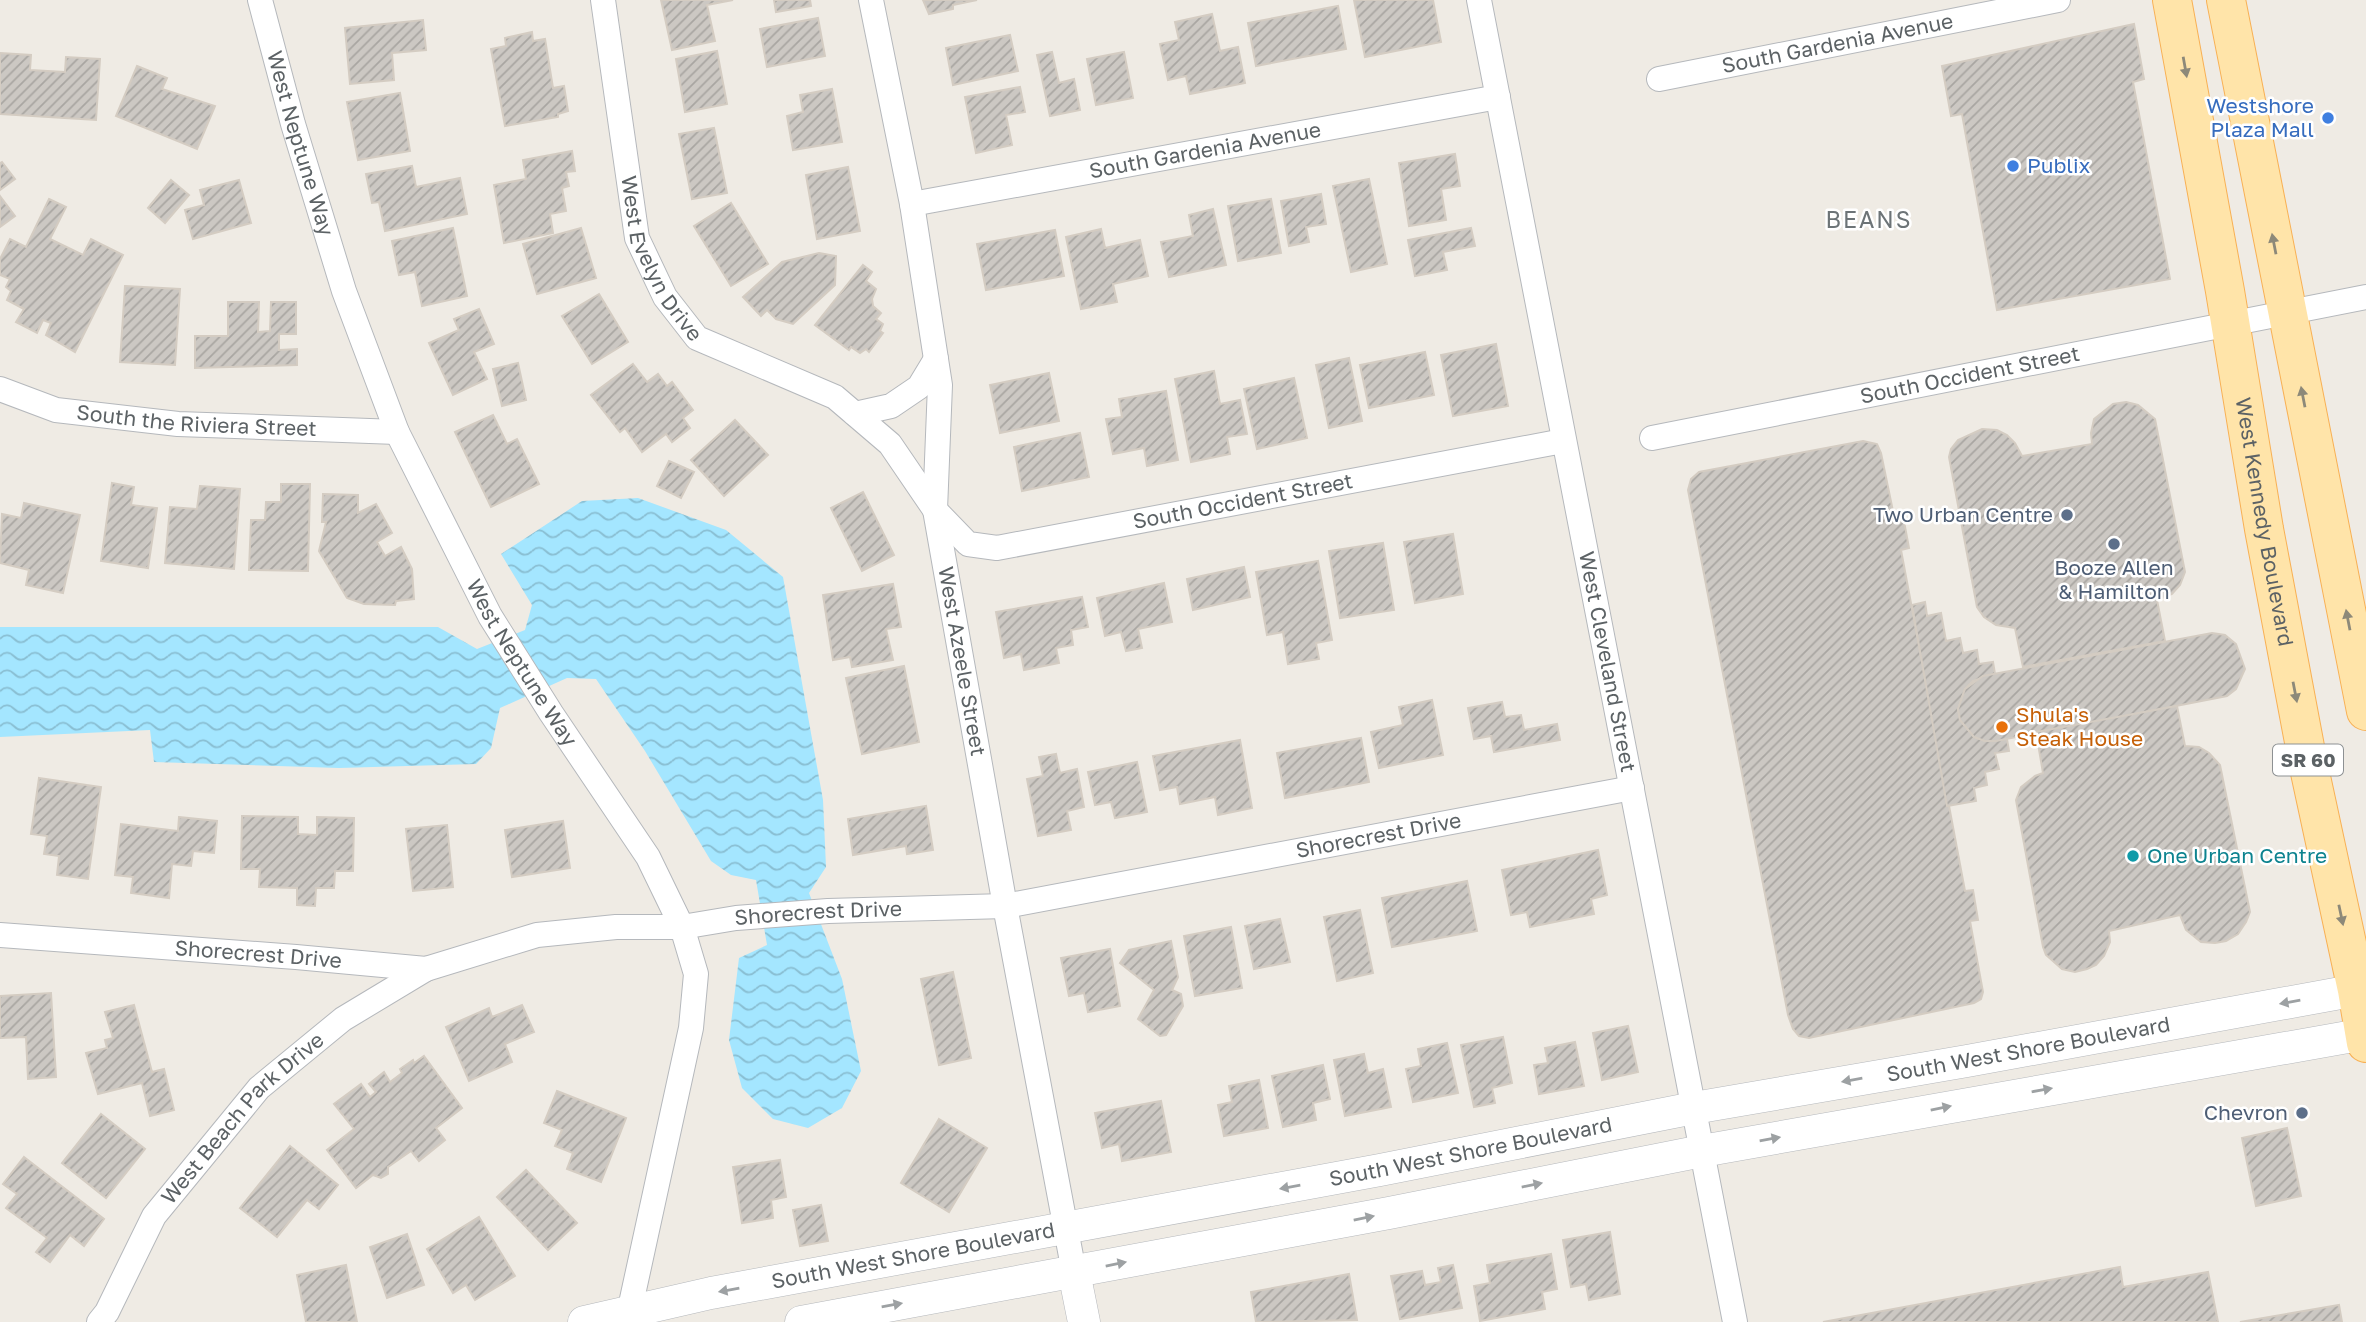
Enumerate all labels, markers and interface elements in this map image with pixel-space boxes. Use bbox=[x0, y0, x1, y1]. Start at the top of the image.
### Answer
street label: South Gardenia Avenue bbox=[1720, 7, 1955, 78]
street label: West Neptune Way bbox=[262, 48, 340, 239]
one-way arrow bbox=[2179, 56, 2190, 78]
place label: Westshore Plaza Mall bbox=[2206, 92, 2314, 142]
marker: Westshore Plaza Mall bbox=[2320, 110, 2336, 126]
street label: South Gardenia Avenue bbox=[1087, 116, 1323, 183]
place label: Publix bbox=[2027, 152, 2091, 178]
marker: Publix bbox=[2005, 158, 2021, 174]
street label: West Evelyn Drive bbox=[616, 174, 708, 346]
district label: BEANS bbox=[1825, 205, 1913, 233]
one-way arrow bbox=[2269, 233, 2280, 255]
street label: South Occident Street bbox=[1858, 340, 2082, 409]
one-way arrow bbox=[2298, 386, 2309, 408]
street label: West Kennedy Boulevard bbox=[2231, 395, 2300, 648]
street label: South the Riviera Street bbox=[75, 398, 317, 441]
street label: South Occident Street bbox=[1131, 467, 1355, 534]
place label: Two Urban Centre bbox=[1873, 501, 2053, 527]
marker: Two Urban Centre bbox=[2059, 507, 2075, 523]
marker: Booze Allen & Hamilton bbox=[2106, 536, 2122, 552]
street label: West Cleveland Street bbox=[1574, 549, 1642, 774]
place label: Booze Allen & Hamilton bbox=[2054, 554, 2174, 604]
street label: West Azeele Street bbox=[933, 564, 992, 758]
street label: West Neptune Way bbox=[461, 574, 584, 751]
one-way arrow bbox=[2342, 609, 2353, 631]
one-way arrow bbox=[2290, 681, 2301, 703]
place label: Shula's Steak House bbox=[2016, 701, 2143, 751]
marker: Shula's Steak House bbox=[1994, 719, 2010, 735]
road number: SR 60 bbox=[2273, 744, 2343, 776]
street label: Shorecrest Drive bbox=[1294, 806, 1463, 863]
place label: One Urban Centre bbox=[2147, 842, 2327, 868]
marker: One Urban Centre bbox=[2125, 848, 2141, 864]
street label: Shorecrest Drive bbox=[734, 895, 902, 930]
one-way arrow bbox=[2336, 904, 2347, 926]
street label: Shorecrest Drive bbox=[174, 934, 343, 973]
one-way arrow bbox=[2279, 997, 2301, 1008]
street label: South West Shore Boulevard bbox=[1884, 1010, 2172, 1087]
street label: West Beach Park Drive bbox=[155, 1026, 329, 1209]
one-way arrow bbox=[1840, 1075, 1862, 1086]
one-way arrow bbox=[2031, 1084, 2053, 1095]
place label: Chevron bbox=[2204, 1099, 2288, 1125]
one-way arrow bbox=[1930, 1102, 1952, 1113]
marker: Chevron bbox=[2294, 1105, 2310, 1121]
street label: South West Shore Boulevard bbox=[1327, 1110, 1614, 1191]
one-way arrow bbox=[1759, 1133, 1781, 1144]
one-way arrow bbox=[1521, 1179, 1543, 1190]
one-way arrow bbox=[1279, 1181, 1301, 1192]
one-way arrow bbox=[1353, 1212, 1375, 1223]
street label: South West Shore Boulevard bbox=[769, 1216, 1057, 1294]
one-way arrow bbox=[1105, 1258, 1127, 1269]
one-way arrow bbox=[718, 1285, 740, 1296]
one-way arrow bbox=[881, 1299, 903, 1310]

